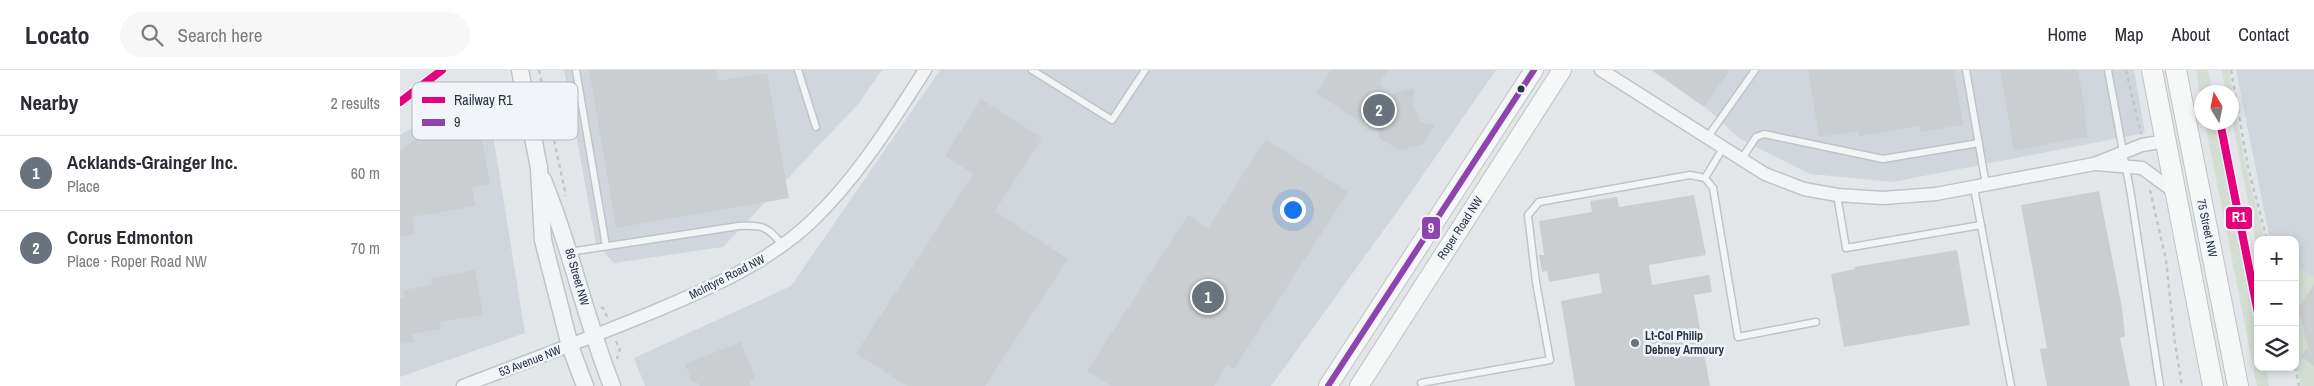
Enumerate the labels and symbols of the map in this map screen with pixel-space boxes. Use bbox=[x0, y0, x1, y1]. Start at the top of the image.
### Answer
legend bbox=[412, 82, 578, 140]
unlabelled marker bbox=[1516, 84, 1526, 94]
north arrow bbox=[2194, 85, 2239, 130]
text: Railway R1 bbox=[454, 91, 513, 109]
pin: 2 bbox=[1363, 91, 1395, 129]
text: 9 bbox=[454, 113, 460, 131]
street label: Roper Road NW bbox=[1434, 193, 1487, 263]
your location bbox=[1280, 197, 1306, 223]
street label: 75 Street NW bbox=[2193, 197, 2221, 259]
line badge: R1 bbox=[2225, 206, 2253, 230]
text: R1 bbox=[2232, 208, 2247, 226]
line badge: 9 bbox=[1421, 216, 1441, 240]
text: 9 bbox=[1428, 219, 1434, 237]
street label: 86 Street NW bbox=[561, 246, 593, 308]
street label: McIntyre Road NW bbox=[686, 251, 768, 303]
pin: 1 bbox=[1192, 278, 1224, 316]
place label: Lt-Col Philip Debney Armoury bbox=[1645, 328, 1724, 358]
marker: Lt-Col Philip Debney Armoury bbox=[1629, 337, 1641, 349]
street label: 53 Avenue NW bbox=[497, 342, 564, 380]

